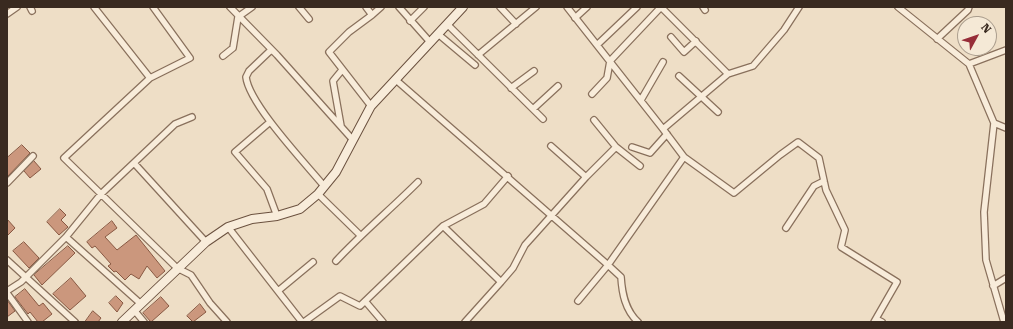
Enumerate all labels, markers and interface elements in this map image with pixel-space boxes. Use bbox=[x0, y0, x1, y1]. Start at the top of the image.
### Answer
north arrow bbox=[957, 16, 997, 56]
text: N bbox=[978, 21, 994, 36]

